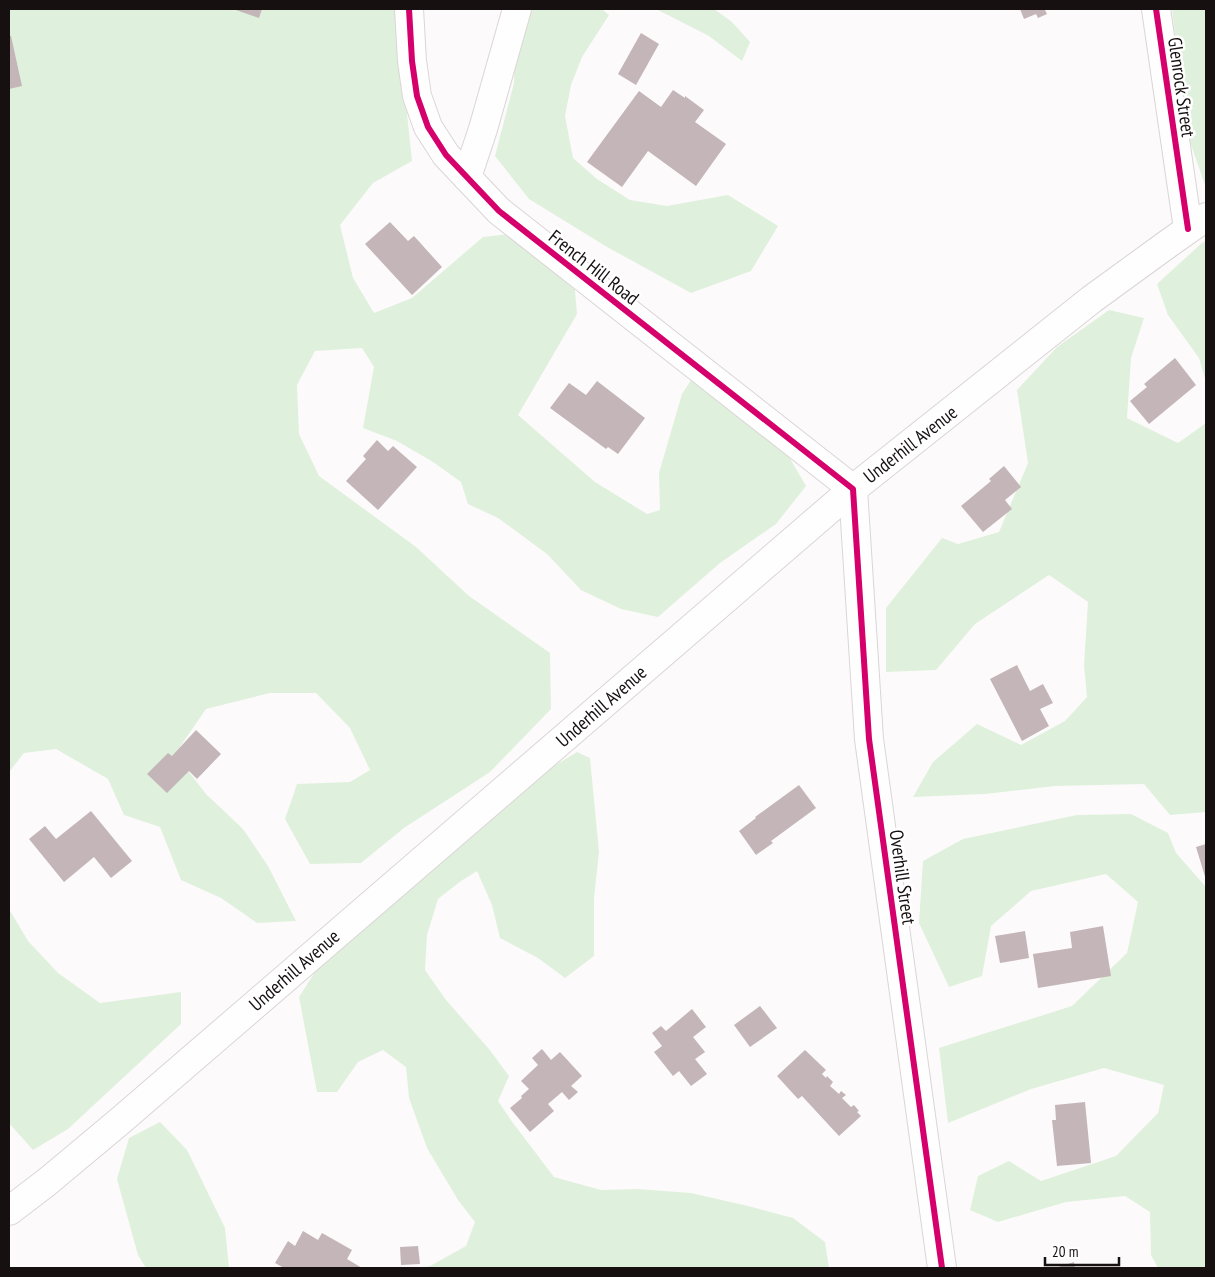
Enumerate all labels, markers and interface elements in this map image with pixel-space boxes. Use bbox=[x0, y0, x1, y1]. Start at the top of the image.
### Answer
street label: Glenrock Street bbox=[1163, 36, 1201, 139]
street label: French Hill Road bbox=[544, 224, 644, 310]
street label: Underhill Avenue bbox=[858, 400, 962, 488]
street label: Underhill Avenue bbox=[551, 660, 651, 752]
street label: Overhill Street bbox=[884, 828, 922, 927]
street label: Underhill Avenue bbox=[244, 924, 344, 1016]
scale bar bbox=[1045, 1234, 1119, 1266]
text: 20 m bbox=[1052, 1242, 1078, 1261]

